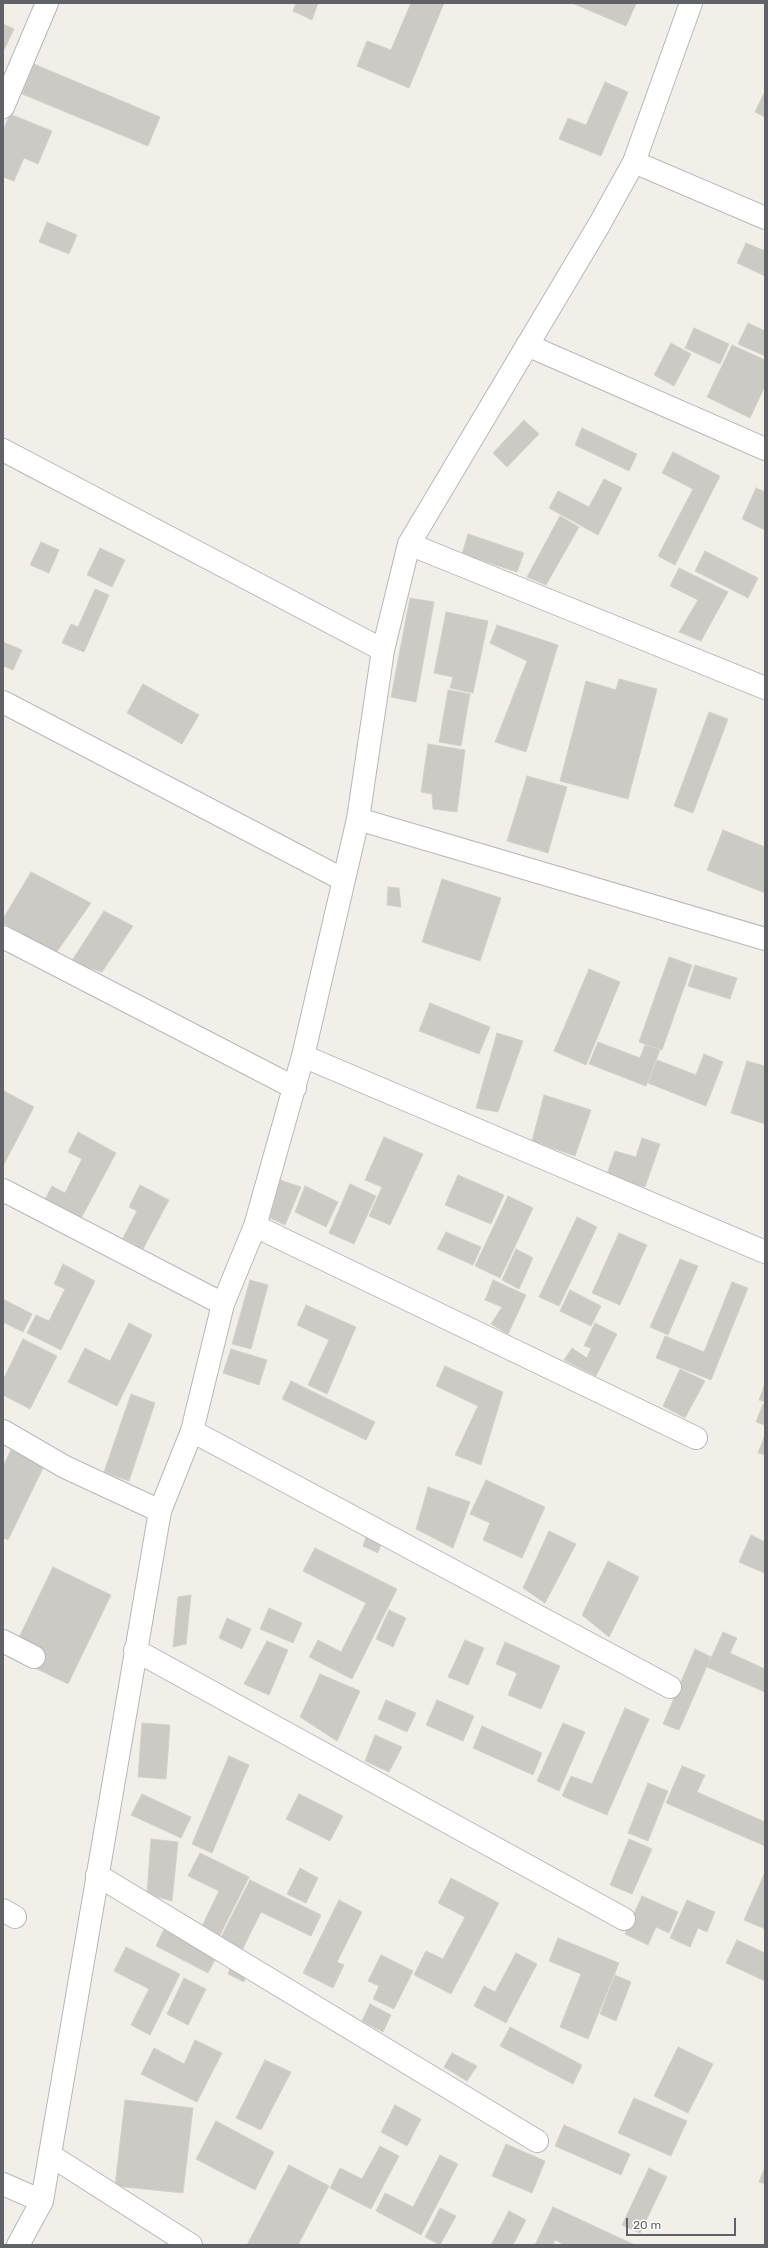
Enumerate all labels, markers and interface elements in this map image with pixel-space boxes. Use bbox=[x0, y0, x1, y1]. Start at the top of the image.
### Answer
scale bar bbox=[628, 2210, 738, 2236]
text: 20 m bbox=[633, 2218, 661, 2232]

